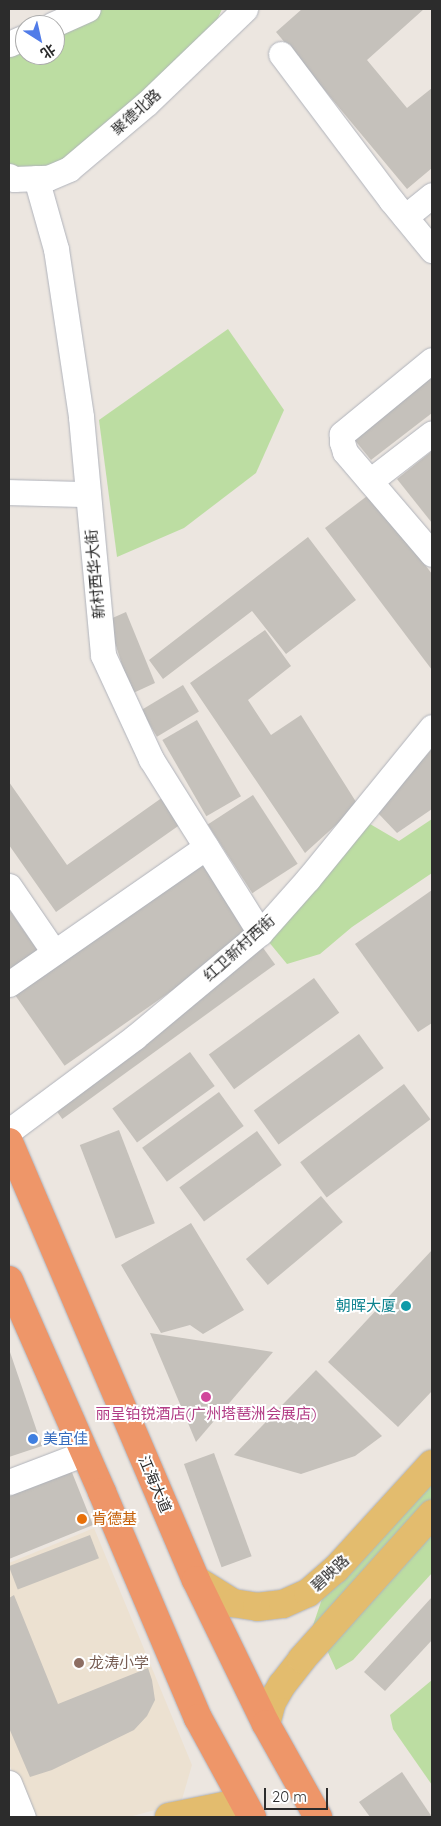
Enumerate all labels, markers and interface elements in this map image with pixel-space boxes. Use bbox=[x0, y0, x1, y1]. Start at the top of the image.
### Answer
north arrow bbox=[15, 15, 65, 65]
text: 北 bbox=[37, 40, 59, 63]
street label: 聚德北路 bbox=[108, 85, 164, 139]
street label: 新村西华大街 bbox=[82, 528, 108, 620]
street label: 红卫新村西街 bbox=[200, 911, 278, 985]
place label: 朝晖大厦 bbox=[336, 1297, 396, 1315]
marker: 朝晖大厦 bbox=[400, 1300, 412, 1312]
marker: 丽呈铂锐酒店(广州塔琶洲会展店) bbox=[200, 1391, 212, 1403]
place label: 丽呈铂锐酒店(广州塔琶洲会展店) bbox=[95, 1405, 317, 1423]
place label: 美宜佳 bbox=[43, 1430, 88, 1448]
marker: 美宜佳 bbox=[27, 1433, 39, 1445]
street label: 江海大道 bbox=[135, 1453, 175, 1515]
place label: 肯德基 bbox=[92, 1510, 137, 1528]
marker: 肯德基 bbox=[76, 1513, 88, 1525]
street label: 碧映路 bbox=[307, 1551, 353, 1595]
place label: 龙涛小学 bbox=[89, 1654, 149, 1672]
marker: 龙涛小学 bbox=[73, 1657, 85, 1669]
scale bar bbox=[266, 1778, 330, 1810]
text: 20 m bbox=[272, 1787, 307, 1806]

